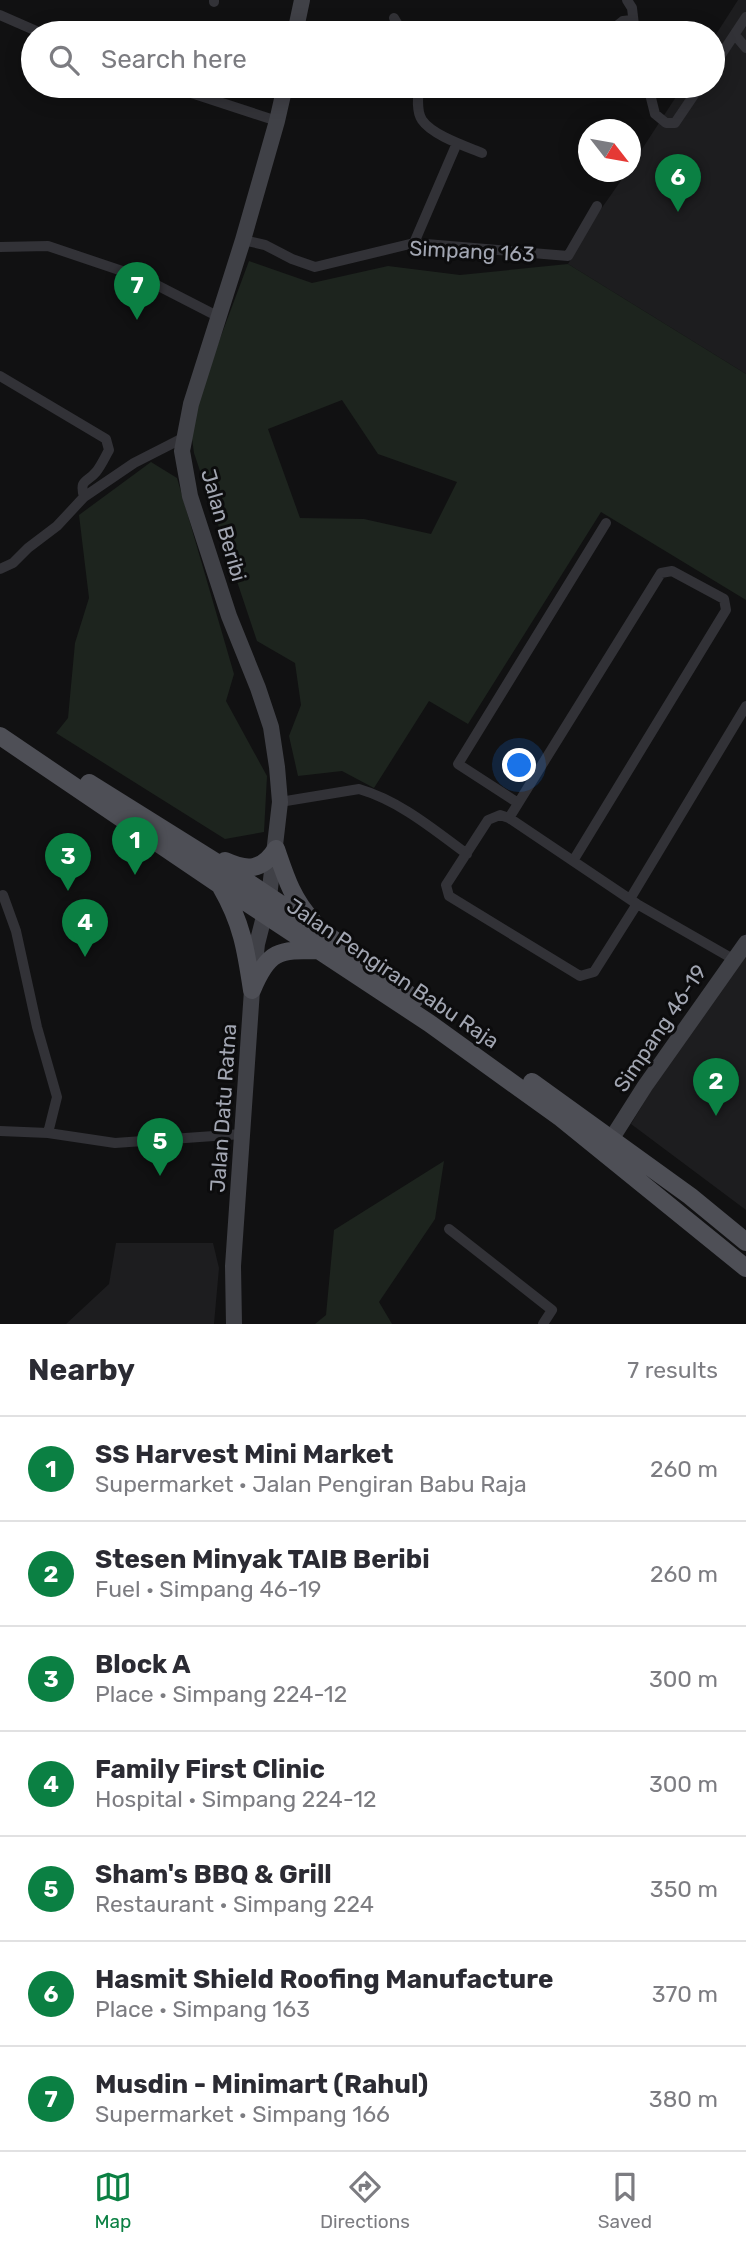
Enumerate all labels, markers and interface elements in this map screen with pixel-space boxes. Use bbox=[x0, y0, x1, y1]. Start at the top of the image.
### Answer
search box bbox=[21, 21, 725, 98]
icon: search bbox=[45, 41, 83, 79]
text: Search here bbox=[101, 44, 247, 75]
north arrow bbox=[578, 119, 641, 182]
pin: 6 bbox=[655, 154, 701, 212]
street label: Simpang 163 bbox=[409, 235, 535, 267]
pin: 7 bbox=[114, 262, 160, 320]
street label: Jalan Beribi bbox=[196, 466, 252, 584]
your location bbox=[502, 748, 536, 782]
pin: 1 bbox=[112, 817, 158, 875]
pin: 3 bbox=[45, 833, 91, 891]
street label: Jalan Pengiran Babu Raja bbox=[282, 893, 504, 1053]
pin: 4 bbox=[62, 899, 108, 957]
street label: Simpang 46-19 bbox=[608, 960, 712, 1096]
street label: Jalan Datu Ratna bbox=[205, 1023, 241, 1193]
pin: 2 bbox=[693, 1058, 739, 1116]
pin: 5 bbox=[137, 1118, 183, 1176]
text: Nearby bbox=[28, 1352, 135, 1388]
text: 7 results bbox=[627, 1356, 718, 1384]
text: SS Harvest Mini Market bbox=[95, 1439, 393, 1470]
text: 1 bbox=[45, 1455, 57, 1483]
text: 260 m bbox=[650, 1455, 718, 1483]
text: Supermarket · Jalan Pengiran Babu Raja bbox=[95, 1470, 527, 1498]
text: Stesen Minyak TAIB Beribi bbox=[95, 1544, 430, 1575]
text: 2 bbox=[44, 1560, 58, 1588]
text: 260 m bbox=[650, 1560, 718, 1588]
text: Fuel · Simpang 46-19 bbox=[95, 1575, 321, 1603]
text: Block A bbox=[95, 1649, 191, 1680]
text: 3 bbox=[43, 1665, 59, 1693]
text: 300 m bbox=[649, 1665, 718, 1693]
text: Place · Simpang 224-12 bbox=[95, 1680, 347, 1708]
text: Family First Clinic bbox=[95, 1754, 325, 1785]
text: 4 bbox=[43, 1770, 59, 1798]
text: 300 m bbox=[649, 1770, 718, 1798]
text: Hospital · Simpang 224-12 bbox=[95, 1785, 377, 1813]
text: Sham's BBQ & Grill bbox=[95, 1859, 332, 1890]
text: 5 bbox=[44, 1875, 58, 1903]
text: 350 m bbox=[650, 1875, 718, 1903]
text: Restaurant · Simpang 224 bbox=[95, 1890, 374, 1918]
text: Hasmit Shield Roofing Manufacture bbox=[95, 1964, 553, 1995]
text: 6 bbox=[44, 1980, 58, 2008]
text: 370 m bbox=[652, 1980, 718, 2008]
text: Place · Simpang 163 bbox=[95, 1995, 310, 2023]
text: Musdin - Minimart (Rahul) bbox=[95, 2069, 428, 2100]
text: 7 bbox=[44, 2085, 58, 2113]
text: 380 m bbox=[649, 2085, 718, 2113]
text: Supermarket · Simpang 166 bbox=[95, 2100, 390, 2128]
tab: Map bbox=[94, 2168, 132, 2233]
tab: Directions bbox=[320, 2168, 410, 2233]
tab: Saved bbox=[598, 2168, 652, 2233]

